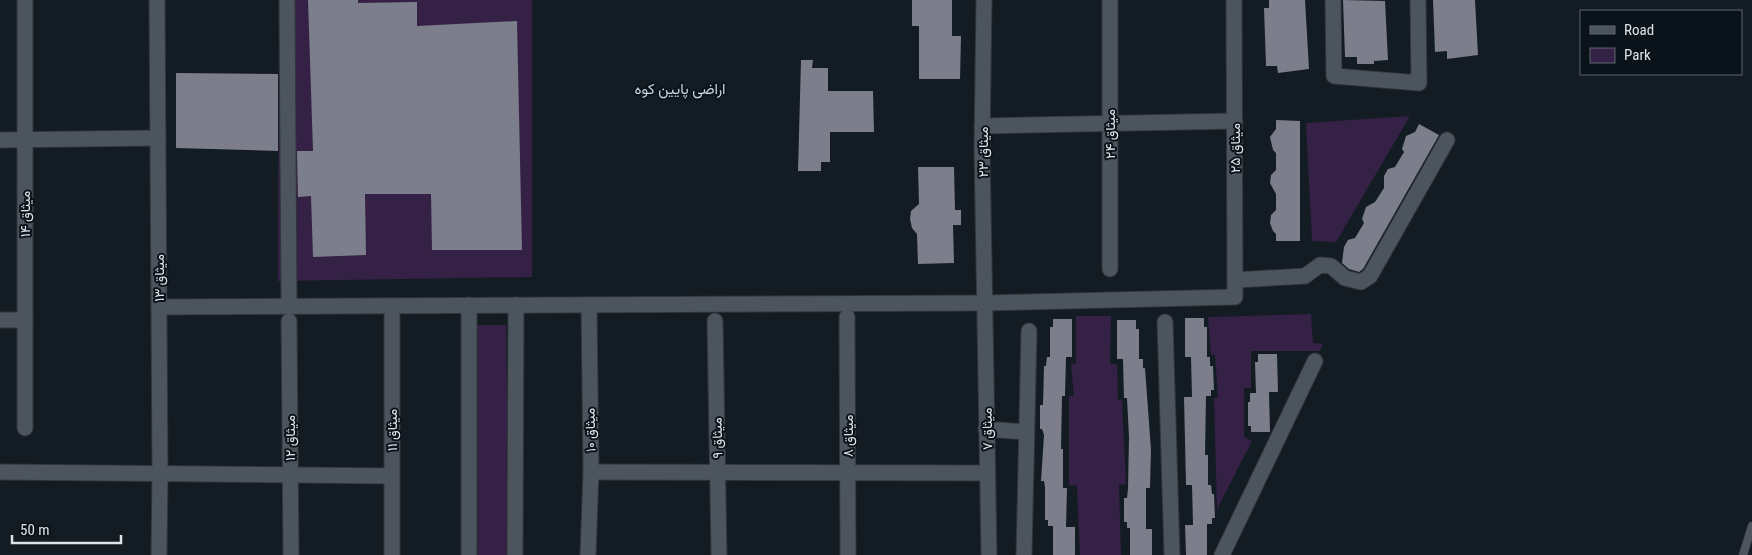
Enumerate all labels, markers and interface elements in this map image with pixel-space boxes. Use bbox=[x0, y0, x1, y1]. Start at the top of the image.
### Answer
legend bbox=[1580, 10, 1742, 75]
text: Road bbox=[1624, 21, 1654, 39]
text: Park bbox=[1624, 46, 1651, 64]
district label: اراضی پایین کوه bbox=[634, 80, 726, 99]
street label: میثاق ۲۴ bbox=[1102, 109, 1119, 159]
street label: میثاق ۲۵ bbox=[1227, 123, 1244, 173]
street label: میثاق ۲۳ bbox=[975, 126, 992, 178]
street label: میثاق ۱۴ bbox=[17, 191, 34, 237]
street label: میثاق ۱۳ bbox=[151, 254, 168, 302]
street label: میثاق ۷ bbox=[979, 407, 996, 450]
street label: میثاق ۱۰ bbox=[582, 408, 599, 452]
street label: میثاق ۱۱ bbox=[384, 409, 401, 451]
street label: میثاق ۱۲ bbox=[282, 415, 299, 461]
street label: میثاق ۸ bbox=[840, 415, 857, 457]
street label: میثاق ۹ bbox=[709, 417, 726, 459]
scale bar bbox=[12, 512, 121, 544]
text: 50 m bbox=[20, 521, 50, 539]

